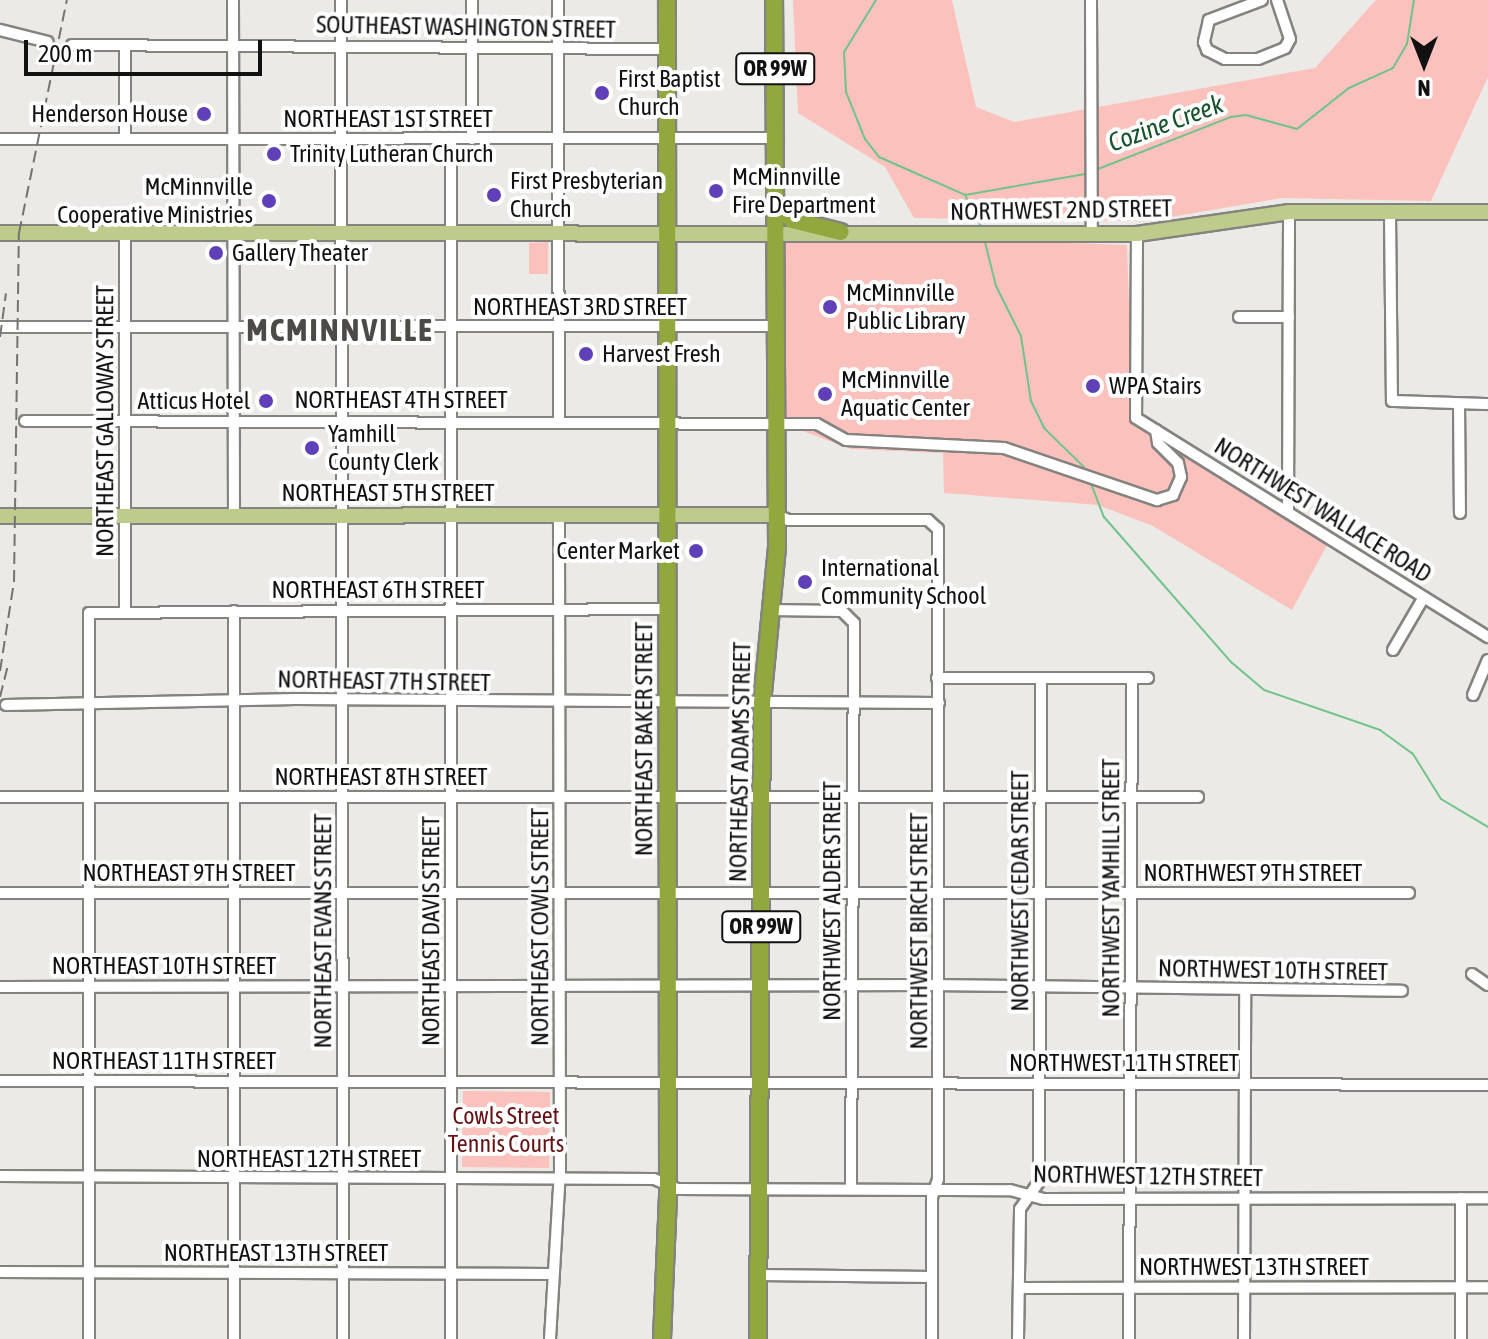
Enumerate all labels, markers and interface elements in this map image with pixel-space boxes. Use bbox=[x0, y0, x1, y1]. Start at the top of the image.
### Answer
street label: SOUTHEAST WASHINGTON STREET bbox=[316, 10, 616, 44]
scale bar bbox=[28, 24, 266, 74]
north arrow bbox=[1384, 24, 1464, 104]
text: 200 m bbox=[38, 40, 92, 67]
road number: OR 99W bbox=[735, 51, 815, 87]
place label: First Baptist Church bbox=[618, 65, 721, 121]
text: N bbox=[1418, 75, 1431, 101]
marker: First Baptist Church bbox=[593, 84, 611, 102]
water label: Cozine Creek bbox=[1104, 89, 1228, 159]
place label: Henderson House bbox=[31, 100, 188, 128]
marker: Henderson House bbox=[195, 105, 213, 123]
street label: NORTHEAST 1ST STREET bbox=[283, 105, 493, 133]
place label: Trinity Lutheran Church bbox=[290, 140, 494, 168]
marker: Trinity Lutheran Church bbox=[265, 145, 283, 163]
place label: McMinnville Fire Department bbox=[732, 163, 876, 219]
place label: First Presbyterian Church bbox=[510, 167, 663, 223]
place label: McMinnville Cooperative Ministries bbox=[57, 173, 253, 229]
marker: McMinnville Fire Department bbox=[707, 182, 725, 200]
marker: First Presbyterian Church bbox=[485, 186, 503, 204]
marker: McMinnville Cooperative Ministries bbox=[260, 192, 278, 210]
street label: NORTHWEST 2ND STREET bbox=[950, 194, 1172, 226]
place label: Gallery Theater bbox=[232, 239, 368, 267]
marker: Gallery Theater bbox=[207, 244, 225, 262]
place label: McMinnville Public Library bbox=[846, 279, 966, 335]
street label: NORTHEAST GALLOWAY STREET bbox=[91, 285, 119, 557]
street label: NORTHEAST 3RD STREET bbox=[473, 293, 687, 321]
marker: McMinnville Public Library bbox=[821, 298, 839, 316]
district label: MCMINNVILLE bbox=[246, 311, 434, 349]
place label: Harvest Fresh bbox=[602, 340, 721, 368]
marker: Harvest Fresh bbox=[577, 345, 595, 363]
place label: McMinnville Aquatic Center bbox=[841, 366, 969, 422]
place label: WPA Stairs bbox=[1109, 372, 1201, 400]
marker: WPA Stairs bbox=[1084, 377, 1102, 395]
marker: McMinnville Aquatic Center bbox=[816, 385, 834, 403]
street label: NORTHEAST 4TH STREET bbox=[294, 386, 508, 414]
place label: Atticus Hotel bbox=[138, 387, 250, 415]
marker: Atticus Hotel bbox=[257, 392, 275, 410]
place label: Yamhill County Clerk bbox=[328, 420, 439, 476]
street label: NORTHWEST WALLACE ROAD bbox=[1209, 431, 1437, 589]
marker: Yamhill County Clerk bbox=[303, 439, 321, 457]
street label: NORTHEAST 5TH STREET bbox=[281, 479, 495, 507]
place label: Center Market bbox=[557, 537, 680, 565]
marker: Center Market bbox=[687, 542, 705, 560]
place label: International Community School bbox=[821, 554, 986, 610]
marker: International Community School bbox=[796, 573, 814, 591]
street label: NORTHEAST 6TH STREET bbox=[271, 576, 485, 604]
street label: NORTHEAST BAKER STREET bbox=[630, 622, 658, 856]
street label: NORTHEAST ADAMS STREET bbox=[724, 641, 756, 883]
street label: NORTHEAST 7TH STREET bbox=[277, 665, 491, 697]
street label: NORTHWEST YAMHILL STREET bbox=[1097, 758, 1125, 1018]
street label: NORTHEAST 8TH STREET bbox=[274, 763, 488, 791]
street label: NORTHWEST CEDAR STREET bbox=[1006, 770, 1034, 1012]
street label: NORTHWEST ALDER STREET bbox=[818, 781, 846, 1021]
street label: NORTHEAST COWLS STREET bbox=[526, 808, 554, 1046]
street label: NORTHWEST BIRCH STREET bbox=[905, 812, 933, 1050]
street label: NORTHEAST EVANS STREET bbox=[309, 814, 337, 1048]
street label: NORTHEAST DAVIS STREET bbox=[417, 816, 445, 1046]
street label: NORTHEAST 9TH STREET bbox=[82, 859, 296, 887]
street label: NORTHWEST 9TH STREET bbox=[1144, 859, 1362, 887]
road number: OR 99W bbox=[721, 909, 801, 945]
street label: NORTHEAST 10TH STREET bbox=[52, 952, 276, 980]
street label: NORTHWEST 10TH STREET bbox=[1158, 954, 1388, 986]
street label: NORTHEAST 11TH STREET bbox=[52, 1047, 276, 1075]
street label: NORTHWEST 11TH STREET bbox=[1009, 1049, 1239, 1077]
park label: Cowls Street Tennis Courts bbox=[448, 1102, 564, 1158]
street label: NORTHEAST 12TH STREET bbox=[197, 1145, 421, 1173]
street label: NORTHWEST 12TH STREET bbox=[1033, 1160, 1263, 1192]
street label: NORTHEAST 13TH STREET bbox=[164, 1239, 388, 1267]
street label: NORTHWEST 13TH STREET bbox=[1139, 1253, 1369, 1281]

